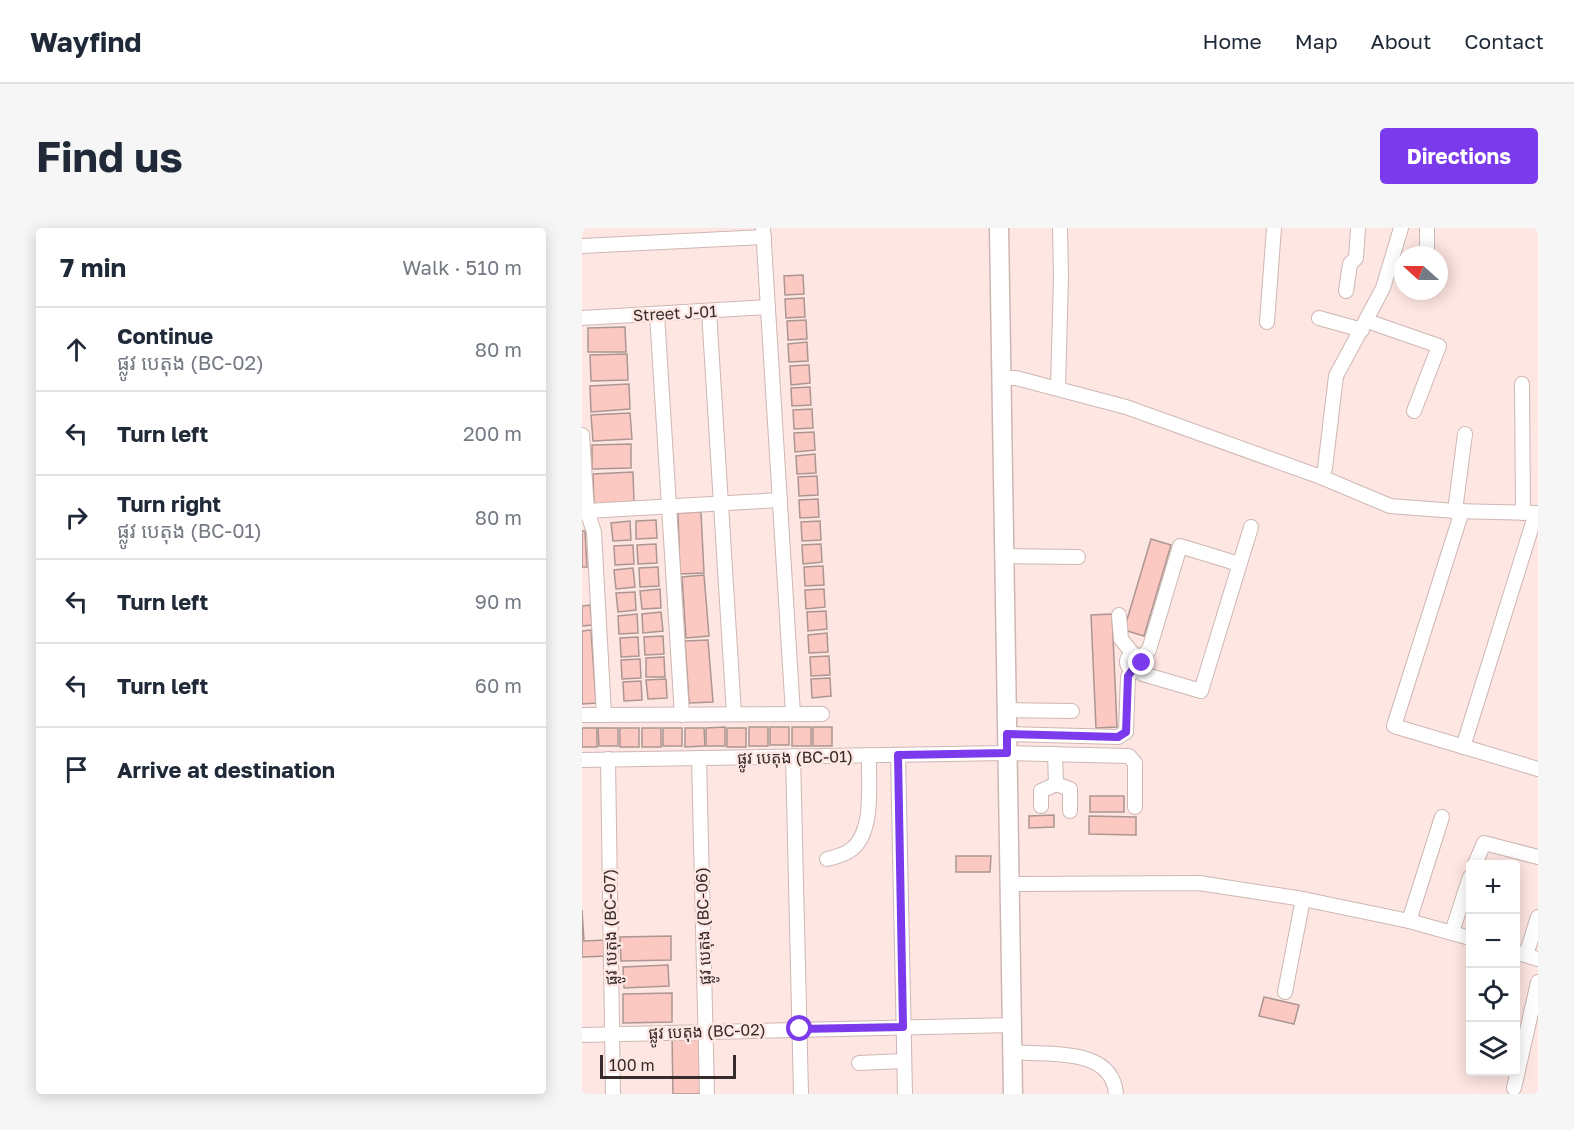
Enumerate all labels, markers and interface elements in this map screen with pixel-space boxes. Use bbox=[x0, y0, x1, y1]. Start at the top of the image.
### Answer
text: Wayfind bbox=[30, 25, 142, 58]
text: Home bbox=[1202, 28, 1262, 54]
text: Map bbox=[1295, 28, 1338, 54]
text: About bbox=[1371, 28, 1431, 54]
text: Contact bbox=[1464, 28, 1544, 54]
button: Directions bbox=[1380, 128, 1538, 184]
text: Find us bbox=[36, 131, 183, 181]
north arrow bbox=[1394, 246, 1448, 300]
text: 7 min bbox=[60, 252, 126, 283]
text: Walk · 510 m bbox=[402, 255, 522, 279]
street label: Street J-01 bbox=[633, 301, 718, 325]
text: Continue bbox=[117, 322, 213, 349]
icon: ahead bbox=[60, 333, 93, 366]
text: 80 m bbox=[475, 337, 522, 361]
text: ផ្លូវ បេតុង (BC-02) bbox=[117, 350, 264, 374]
icon: left bbox=[60, 417, 93, 450]
text: Turn left bbox=[117, 420, 208, 447]
text: 200 m bbox=[463, 421, 522, 445]
text: Turn right bbox=[117, 490, 221, 517]
icon: right bbox=[60, 501, 93, 534]
text: 80 m bbox=[475, 505, 522, 529]
text: ផ្លូវ បេតុង (BC-01) bbox=[117, 518, 262, 542]
icon: left bbox=[60, 585, 93, 618]
text: Turn left bbox=[117, 588, 208, 615]
text: 90 m bbox=[475, 589, 522, 613]
route end bbox=[1128, 649, 1154, 675]
icon: left bbox=[60, 669, 93, 702]
text: Turn left bbox=[117, 672, 208, 699]
text: 60 m bbox=[475, 673, 522, 697]
street label: ផ្លូវ បេតុង (BC-01) bbox=[737, 746, 853, 773]
icon: arrive bbox=[60, 753, 93, 786]
text: Arrive at destination bbox=[117, 756, 335, 783]
map controls bbox=[1466, 860, 1520, 1076]
button: + bbox=[1466, 860, 1520, 914]
street label: ផ្លូវ បេតុង (BC-06) bbox=[691, 867, 720, 985]
street label: ផ្លូវ បេតុង (BC-07) bbox=[599, 868, 626, 985]
button: − bbox=[1466, 914, 1520, 968]
button: locate bbox=[1466, 968, 1520, 1022]
route start bbox=[786, 1015, 812, 1041]
street label: ផ្លូវ បេតុង (BC-02) bbox=[648, 1019, 766, 1048]
button: layers bbox=[1466, 1022, 1520, 1076]
scale bar bbox=[600, 1052, 736, 1080]
text: 100 m bbox=[609, 1055, 655, 1075]

